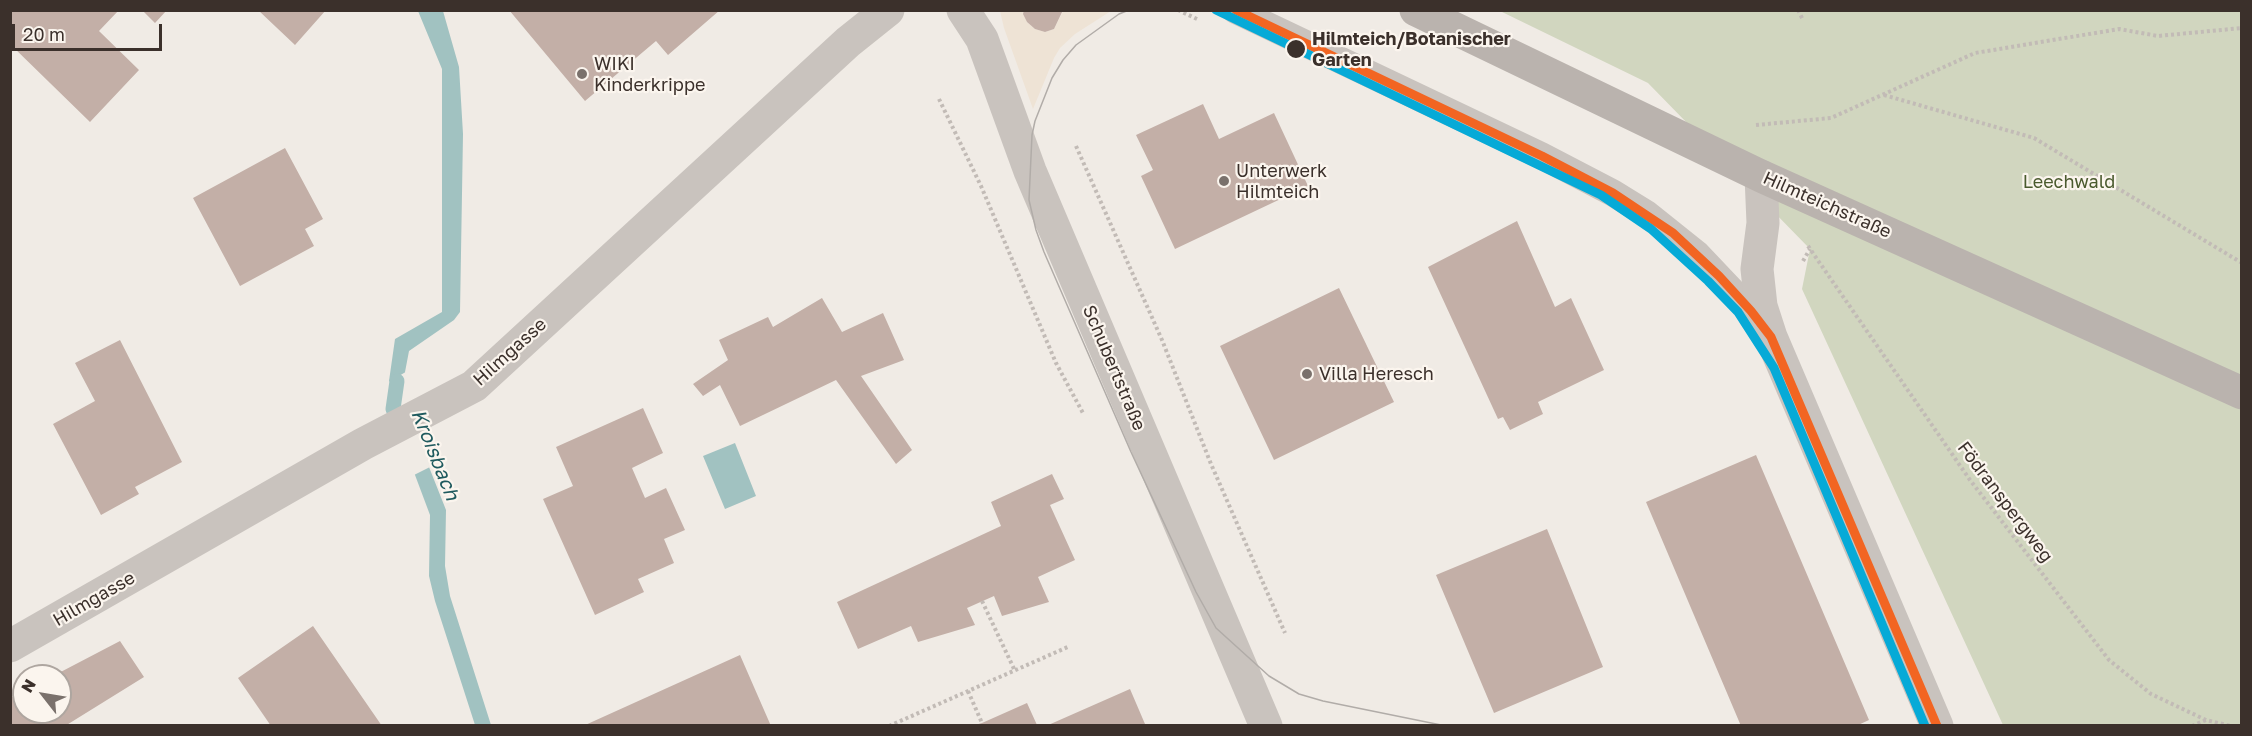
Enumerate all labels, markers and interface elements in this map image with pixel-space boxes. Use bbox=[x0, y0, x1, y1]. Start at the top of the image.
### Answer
scale bar bbox=[15, 12, 165, 50]
text: 20 m bbox=[23, 23, 65, 45]
place label: Hilmteich/Botanischer Garten bbox=[1312, 28, 1511, 70]
marker: Hilmteich/Botanischer Garten bbox=[1285, 38, 1307, 60]
place label: WIKI Kinderkrippe bbox=[594, 53, 705, 96]
marker: WIKI Kinderkrippe bbox=[575, 67, 589, 81]
place label: Unterwerk Hilmteich bbox=[1236, 160, 1327, 202]
street label: Hilmteichstraße bbox=[1760, 167, 1894, 243]
park label: Leechwald bbox=[2023, 171, 2115, 193]
marker: Unterwerk Hilmteich bbox=[1217, 174, 1231, 188]
street label: Schubertstraße bbox=[1078, 302, 1150, 434]
street label: Hilmgasse bbox=[469, 314, 551, 390]
place label: Villa Heresch bbox=[1319, 363, 1434, 385]
marker: Villa Heresch bbox=[1300, 367, 1314, 381]
water label: Kroisbach bbox=[406, 406, 464, 504]
street label: Födranspergweg bbox=[1953, 437, 2057, 567]
street label: Hilmgasse bbox=[49, 567, 139, 631]
north arrow bbox=[12, 664, 72, 724]
text: N bbox=[17, 675, 40, 696]

